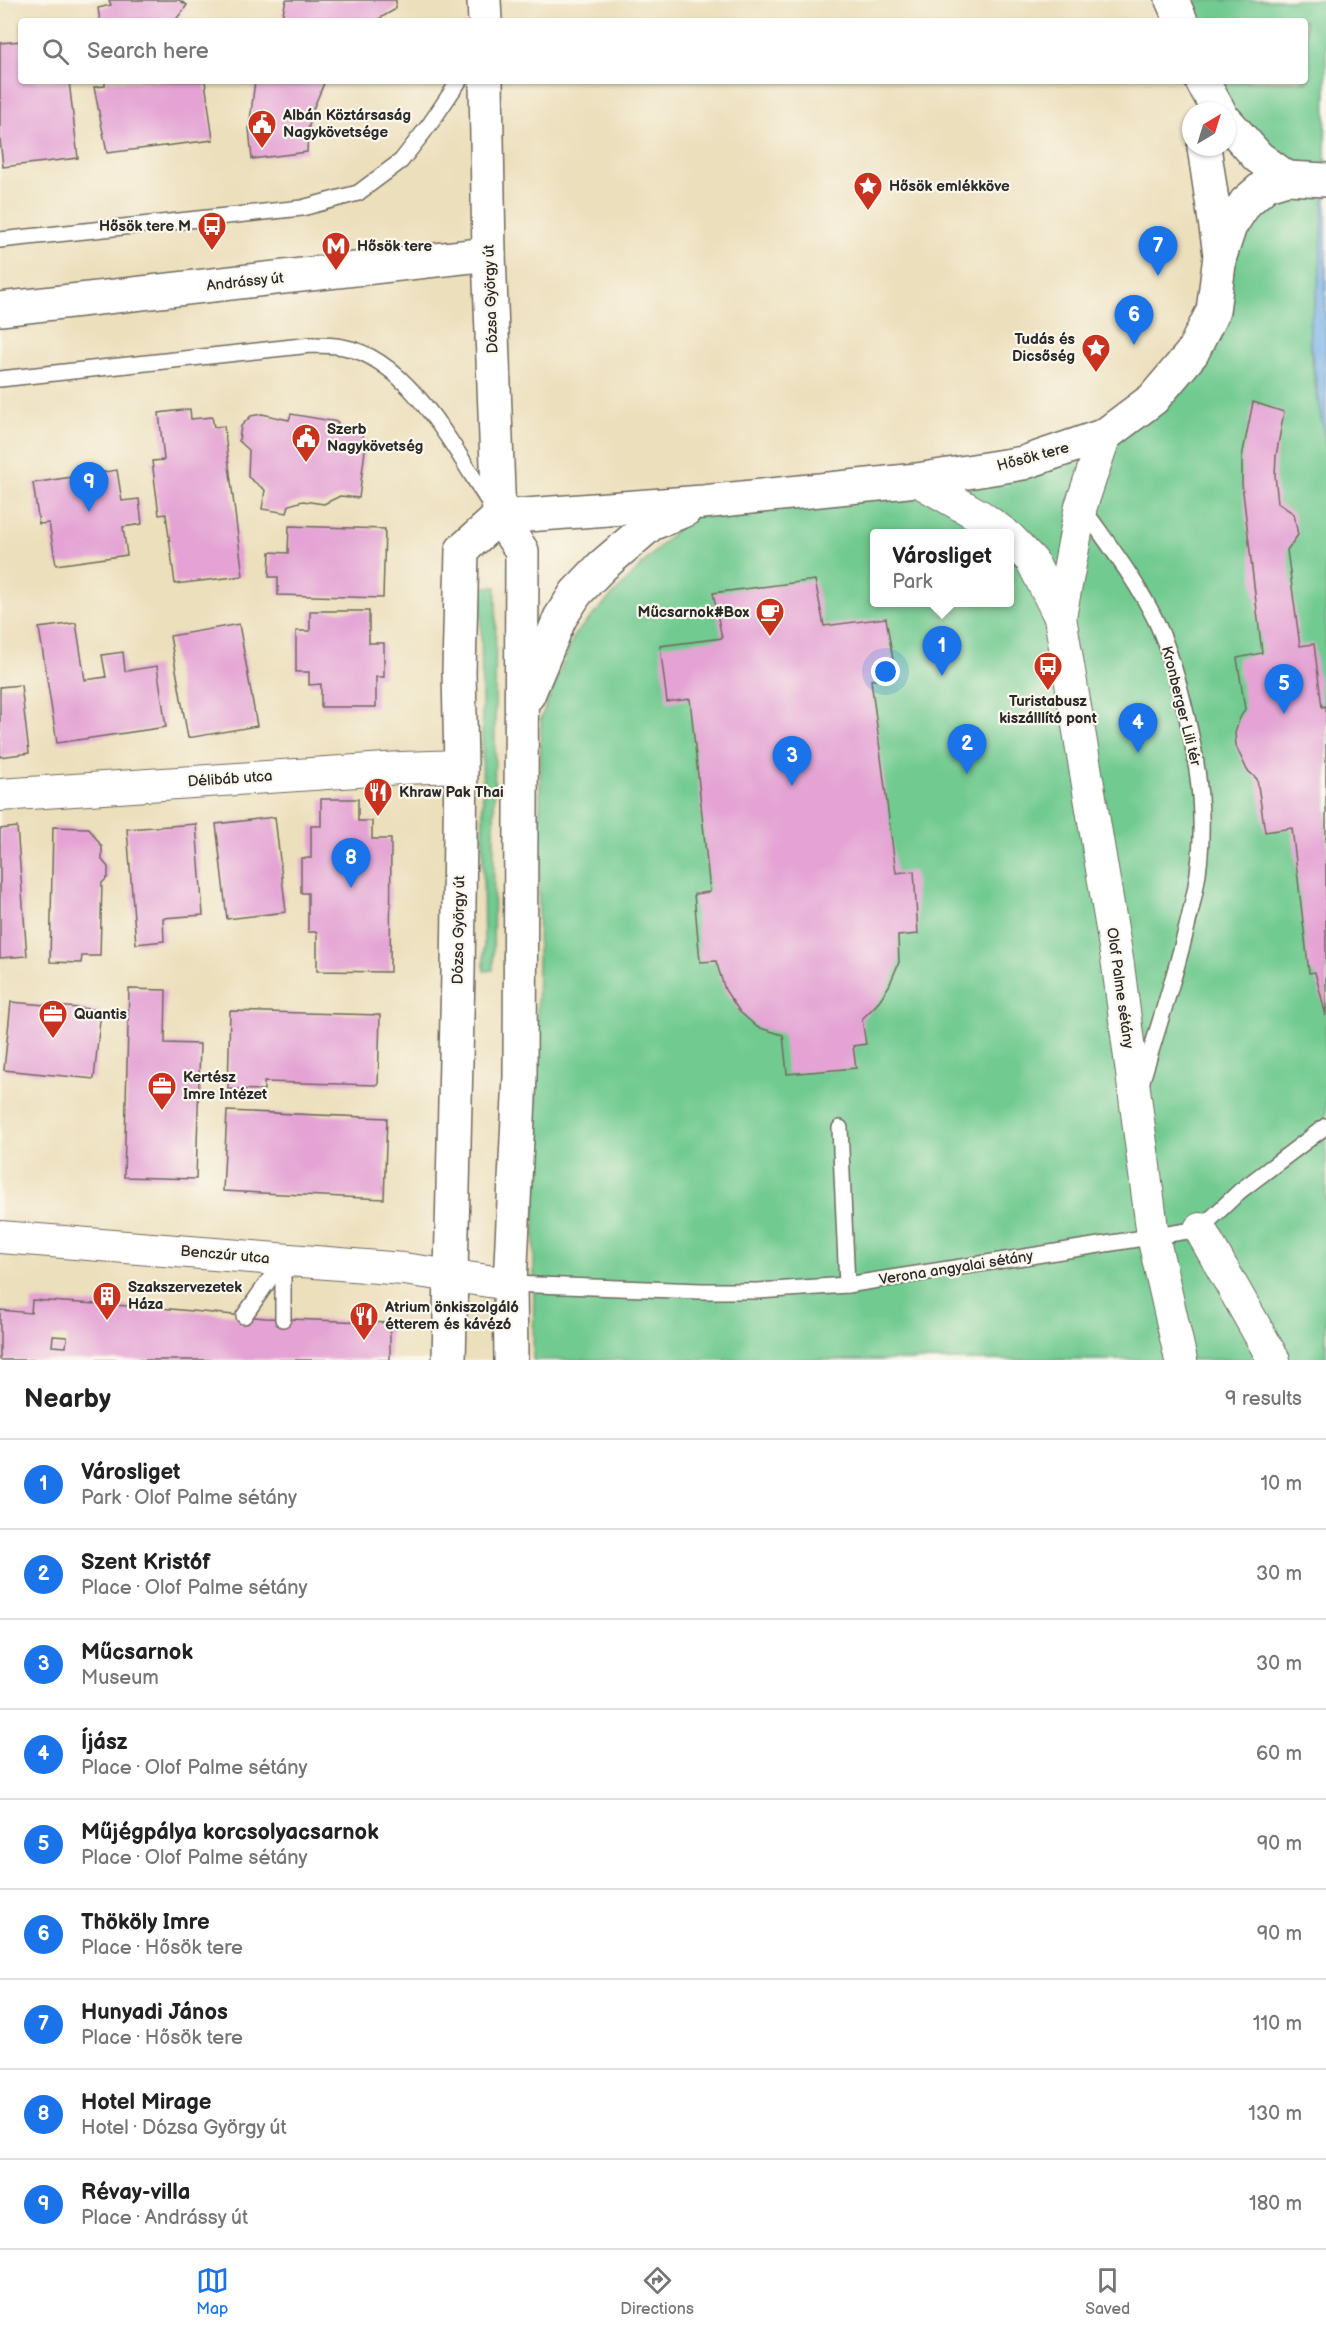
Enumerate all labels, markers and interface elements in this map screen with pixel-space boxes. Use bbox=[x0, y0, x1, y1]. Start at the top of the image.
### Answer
search box bbox=[18, 18, 1308, 84]
icon: search bbox=[39, 35, 72, 68]
text: Search here bbox=[87, 38, 209, 65]
north arrow bbox=[1182, 102, 1236, 156]
place label: Albán Köztársaság Nagykövetsége bbox=[282, 106, 411, 142]
public building icon: Albán Köztársaság Nagykövetsége bbox=[246, 108, 278, 150]
place icon: Hősök emlékköve bbox=[852, 170, 884, 212]
place label: Hősök emlékköve bbox=[889, 177, 1010, 196]
bus stop icon: Hősök tere M bbox=[196, 210, 228, 252]
place label: Hősök tere M bbox=[99, 217, 191, 236]
pin: 7 bbox=[1138, 226, 1178, 276]
metro station icon: Hősök tere bbox=[320, 230, 352, 272]
place label: Hősök tere bbox=[357, 237, 432, 256]
street label: Dózsa György út bbox=[480, 244, 502, 354]
street label: Andrássy út bbox=[205, 268, 285, 295]
pin: 6 bbox=[1114, 296, 1154, 345]
place label: Tudás és Dicsőség bbox=[1012, 330, 1075, 366]
place icon: Tudás és Dicsőség bbox=[1080, 332, 1112, 374]
place label: Szerb Nagykövetség bbox=[327, 420, 423, 456]
public building icon: Szerb Nagykövetség bbox=[290, 422, 322, 464]
street label: Hősök tere bbox=[995, 438, 1071, 476]
pin: 9 bbox=[70, 462, 109, 512]
popup bbox=[870, 529, 1014, 607]
text: Városliget bbox=[892, 543, 992, 570]
text: Park bbox=[892, 570, 932, 594]
cafe icon: Műcsarnok#Box bbox=[754, 596, 786, 638]
place label: Műcsarnok#Box bbox=[637, 603, 749, 622]
pin: 1 bbox=[922, 626, 962, 676]
street label: Kronberger Lili tér bbox=[1157, 644, 1205, 769]
bus stop icon: Turistabusz kiszálllító pont bbox=[1032, 650, 1064, 692]
your location bbox=[871, 657, 900, 686]
pin: 5 bbox=[1264, 664, 1304, 714]
place label: Turistabusz kiszálllító pont bbox=[999, 692, 1097, 728]
pin: 4 bbox=[1118, 704, 1158, 753]
pin: 2 bbox=[948, 724, 986, 774]
pin: 3 bbox=[772, 736, 812, 786]
street label: Délibáb utca bbox=[187, 767, 273, 791]
restaurant icon: Khraw Pak Thai bbox=[362, 776, 394, 818]
place label: Khraw Pak Thai bbox=[399, 783, 504, 802]
pin: 8 bbox=[332, 838, 370, 888]
street label: Dózsa György út bbox=[449, 875, 469, 985]
street label: Olof Palme sétány bbox=[1102, 926, 1138, 1050]
office icon: Quantis bbox=[37, 998, 69, 1040]
place label: Quantis bbox=[74, 1005, 127, 1024]
place label: Kertész Imre Intézet bbox=[183, 1068, 267, 1104]
office icon: Kertész Imre Intézet bbox=[146, 1070, 178, 1112]
street label: Benczúr utca bbox=[180, 1242, 270, 1268]
street label: Verona angyalai sétány bbox=[878, 1246, 1035, 1290]
place label: Szakszervezetek Háza bbox=[128, 1278, 242, 1314]
building icon: Szakszervezetek Háza bbox=[91, 1280, 123, 1322]
place label: Atrium önkiszolgáló étterem és kávézó bbox=[384, 1298, 519, 1334]
restaurant icon: Atrium önkiszolgáló étterem és kávézó bbox=[348, 1300, 380, 1342]
text: Nearby bbox=[24, 1384, 111, 1415]
text: 9 results bbox=[1225, 1387, 1302, 1411]
text: Városliget bbox=[81, 1459, 180, 1486]
text: 1 bbox=[39, 1472, 48, 1496]
text: 10 m bbox=[1261, 1472, 1302, 1496]
text: Park · Olof Palme sétány bbox=[81, 1486, 297, 1510]
text: Szent Kristóf bbox=[81, 1549, 210, 1576]
text: 2 bbox=[38, 1562, 49, 1586]
text: 30 m bbox=[1256, 1562, 1302, 1586]
text: Place · Olof Palme sétány bbox=[81, 1576, 308, 1600]
text: Műcsarnok bbox=[81, 1639, 193, 1666]
text: 3 bbox=[38, 1652, 49, 1676]
text: 30 m bbox=[1256, 1652, 1302, 1676]
text: Museum bbox=[81, 1666, 159, 1690]
text: Íjász bbox=[81, 1729, 128, 1756]
text: 4 bbox=[38, 1742, 49, 1766]
text: 60 m bbox=[1256, 1742, 1302, 1766]
text: Place · Olof Palme sétány bbox=[81, 1756, 308, 1780]
text: Műjégpálya korcsolyacsarnok bbox=[81, 1819, 379, 1846]
text: 5 bbox=[38, 1832, 49, 1856]
text: 90 m bbox=[1257, 1832, 1302, 1856]
text: Place · Olof Palme sétány bbox=[81, 1846, 308, 1870]
text: Thököly Imre bbox=[81, 1909, 210, 1936]
text: 6 bbox=[37, 1922, 50, 1946]
text: 90 m bbox=[1257, 1922, 1302, 1946]
text: Place · Hősök tere bbox=[81, 1936, 243, 1960]
text: Hunyadi János bbox=[81, 1999, 228, 2026]
text: 7 bbox=[38, 2012, 49, 2036]
text: 110 m bbox=[1253, 2012, 1302, 2036]
text: Place · Hősök tere bbox=[81, 2026, 243, 2050]
text: Hotel Mirage bbox=[81, 2089, 211, 2116]
text: 8 bbox=[37, 2102, 50, 2126]
text: 130 m bbox=[1248, 2102, 1302, 2126]
text: Hotel · Dózsa György út bbox=[81, 2116, 287, 2140]
text: Révay-villa bbox=[81, 2179, 190, 2206]
text: 9 bbox=[38, 2192, 49, 2216]
text: 180 m bbox=[1249, 2192, 1302, 2216]
text: Place · Andrássy út bbox=[81, 2206, 248, 2230]
tab: Map bbox=[196, 2264, 229, 2319]
tab: Directions bbox=[620, 2264, 694, 2319]
tab: Saved bbox=[1085, 2264, 1130, 2319]

